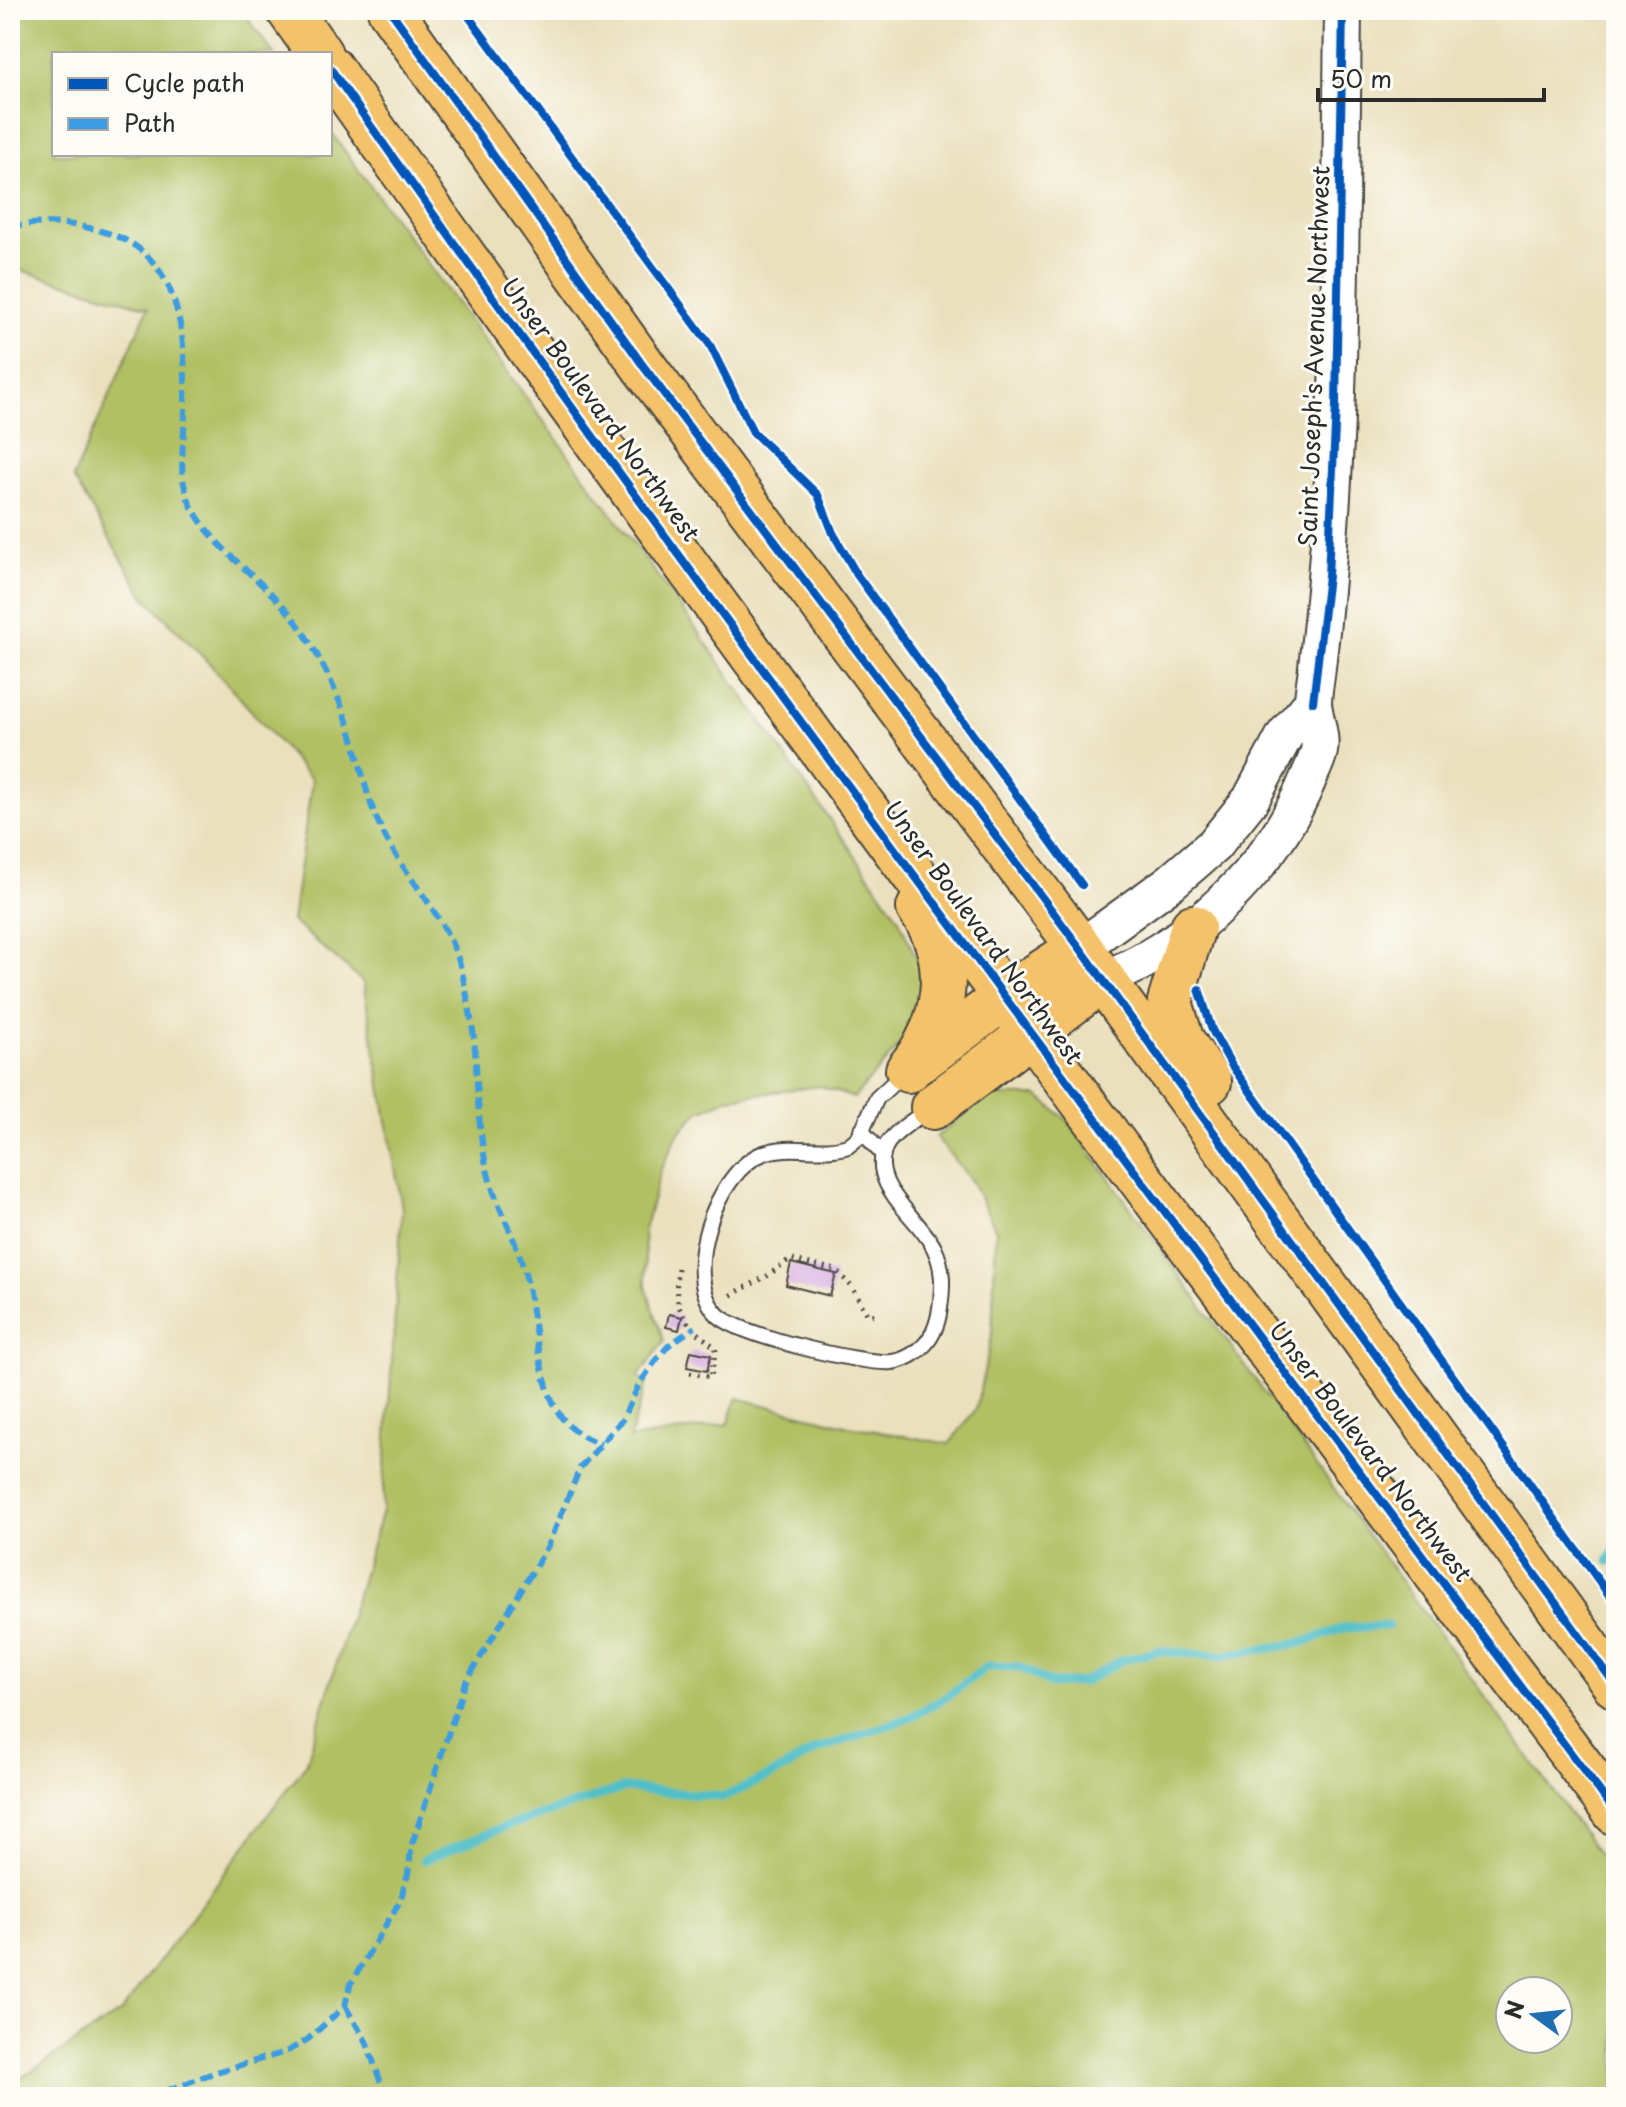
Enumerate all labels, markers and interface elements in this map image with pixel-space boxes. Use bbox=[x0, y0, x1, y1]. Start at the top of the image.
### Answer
legend bbox=[52, 52, 332, 156]
scale bar bbox=[1318, 52, 1544, 102]
text: 50 m bbox=[1330, 60, 1392, 96]
text: Cycle path bbox=[124, 64, 245, 100]
text: Path bbox=[124, 104, 176, 140]
street label: Saint Joseph's Avenue Northwest bbox=[1288, 165, 1338, 547]
street label: Unser Boulevard Northwest bbox=[493, 269, 710, 548]
street label: Unser Boulevard Northwest bbox=[876, 792, 1093, 1071]
street label: Unser Boulevard Northwest bbox=[1261, 1313, 1482, 1589]
north arrow bbox=[1494, 1975, 1574, 2055]
text: N bbox=[1495, 1997, 1531, 2022]

